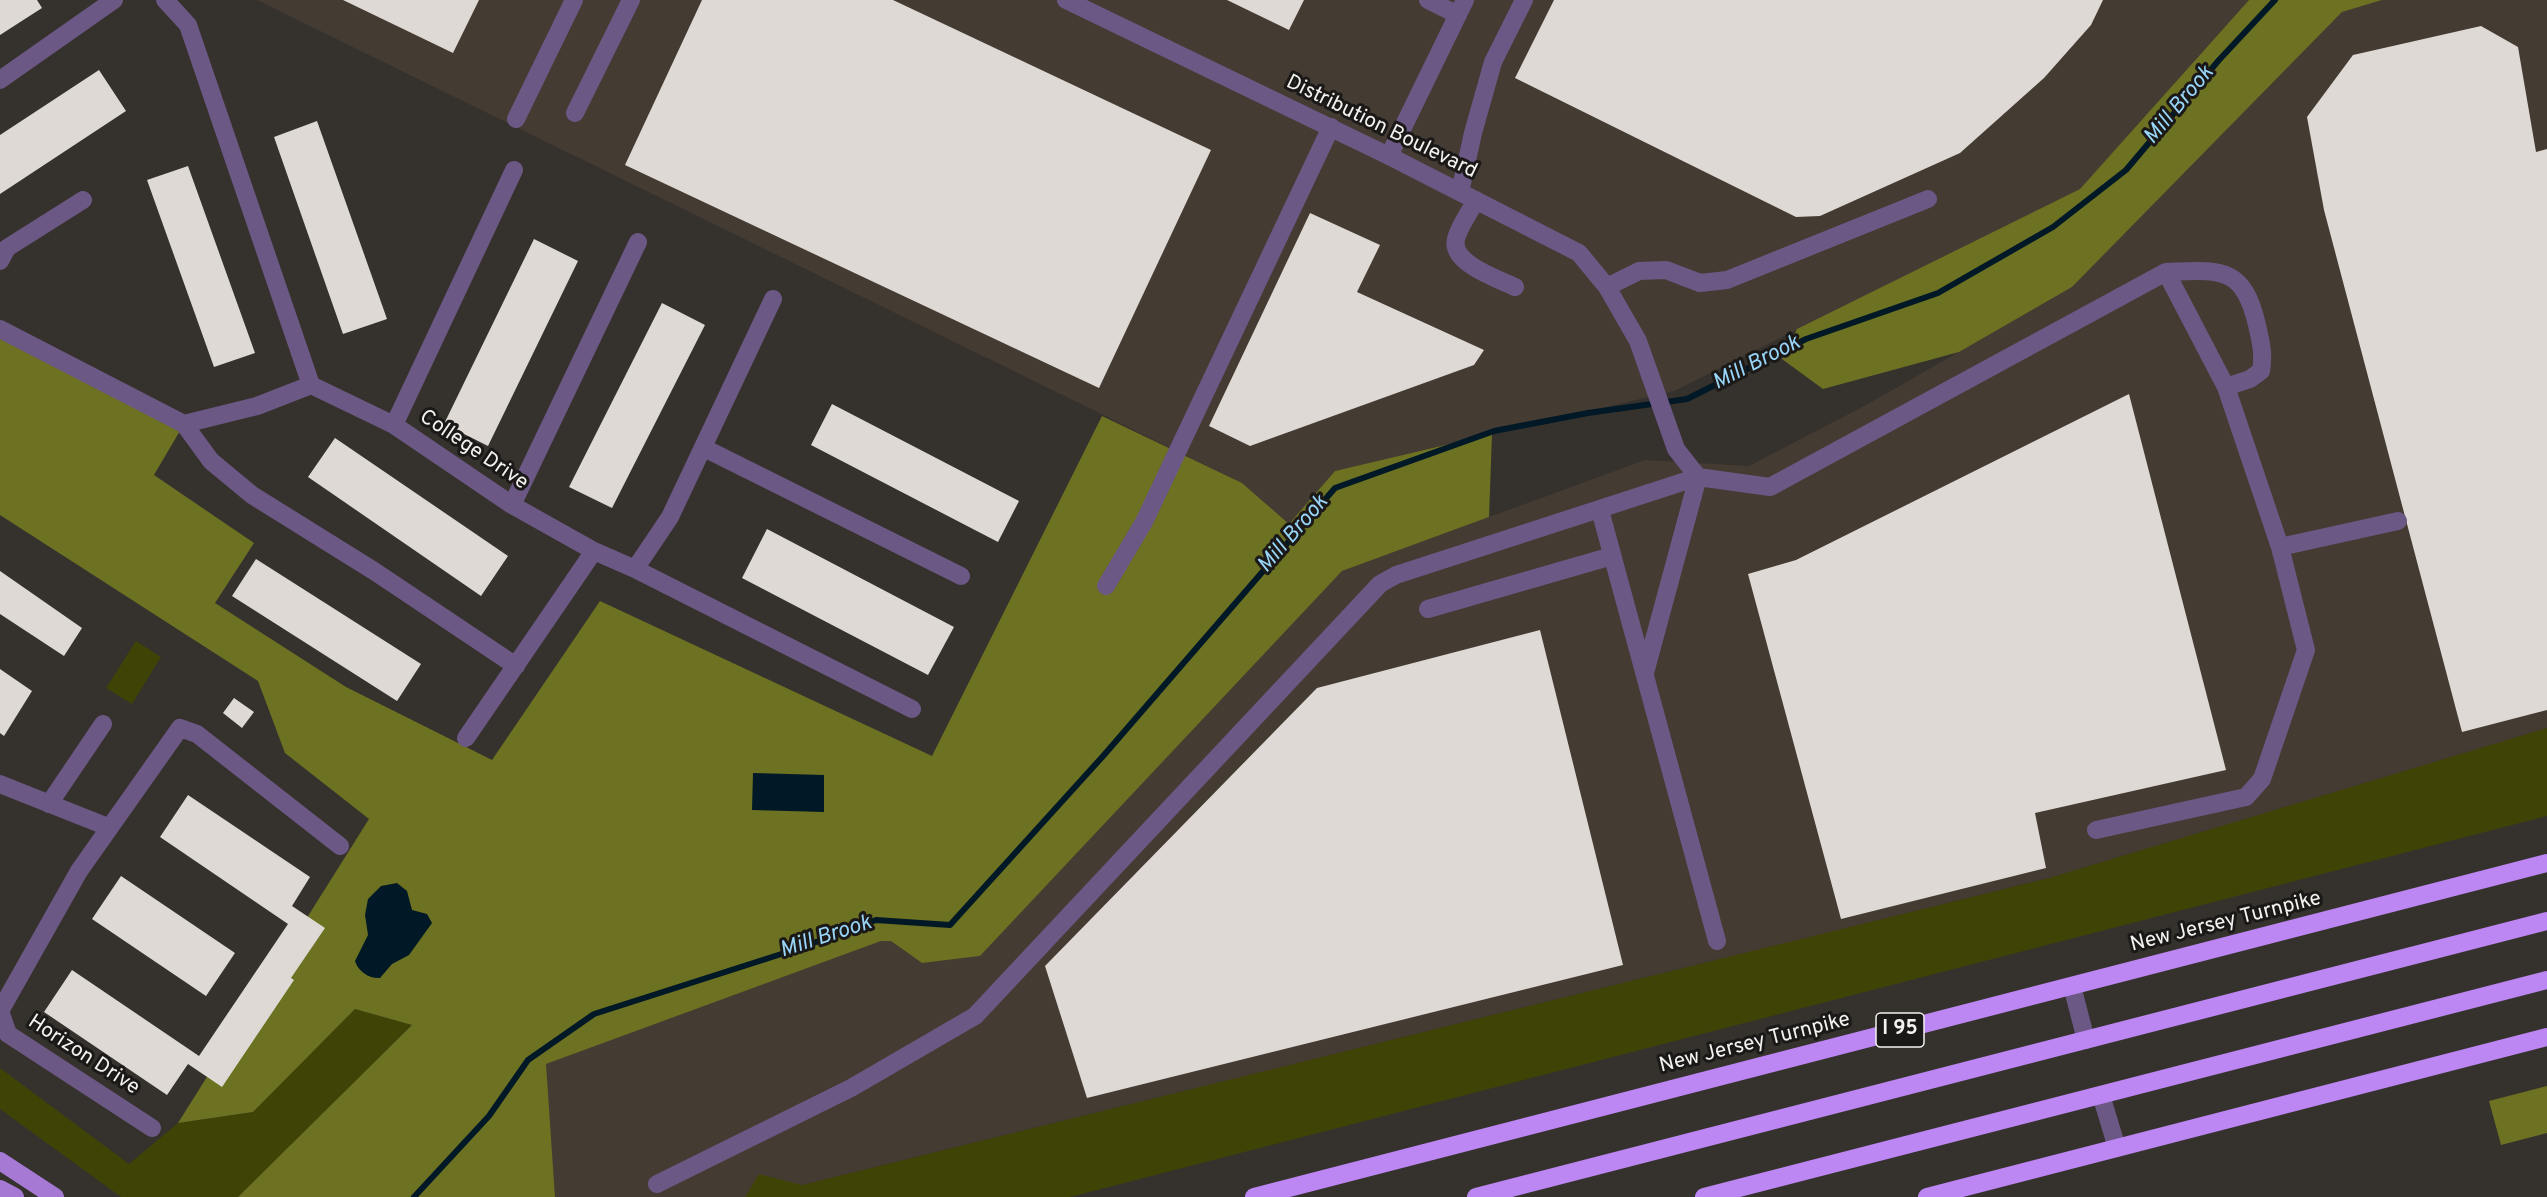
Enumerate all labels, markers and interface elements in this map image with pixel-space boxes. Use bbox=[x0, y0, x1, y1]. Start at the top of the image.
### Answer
water label: Mill Brook bbox=[2139, 61, 2221, 151]
street label: Distribution Boulevard bbox=[1281, 71, 1481, 185]
water label: Mill Brook bbox=[1709, 331, 1805, 397]
street label: College Drive bbox=[414, 405, 532, 497]
water label: Mill Brook bbox=[1253, 491, 1335, 579]
street label: New Jersey Turnpike bbox=[2128, 887, 2324, 959]
water label: Mill Brook bbox=[777, 911, 875, 965]
street label: New Jersey Turnpike bbox=[1657, 1008, 1853, 1080]
street label: Horizon Drive bbox=[22, 1011, 144, 1101]
road number: I 95 bbox=[1876, 1013, 1924, 1047]

